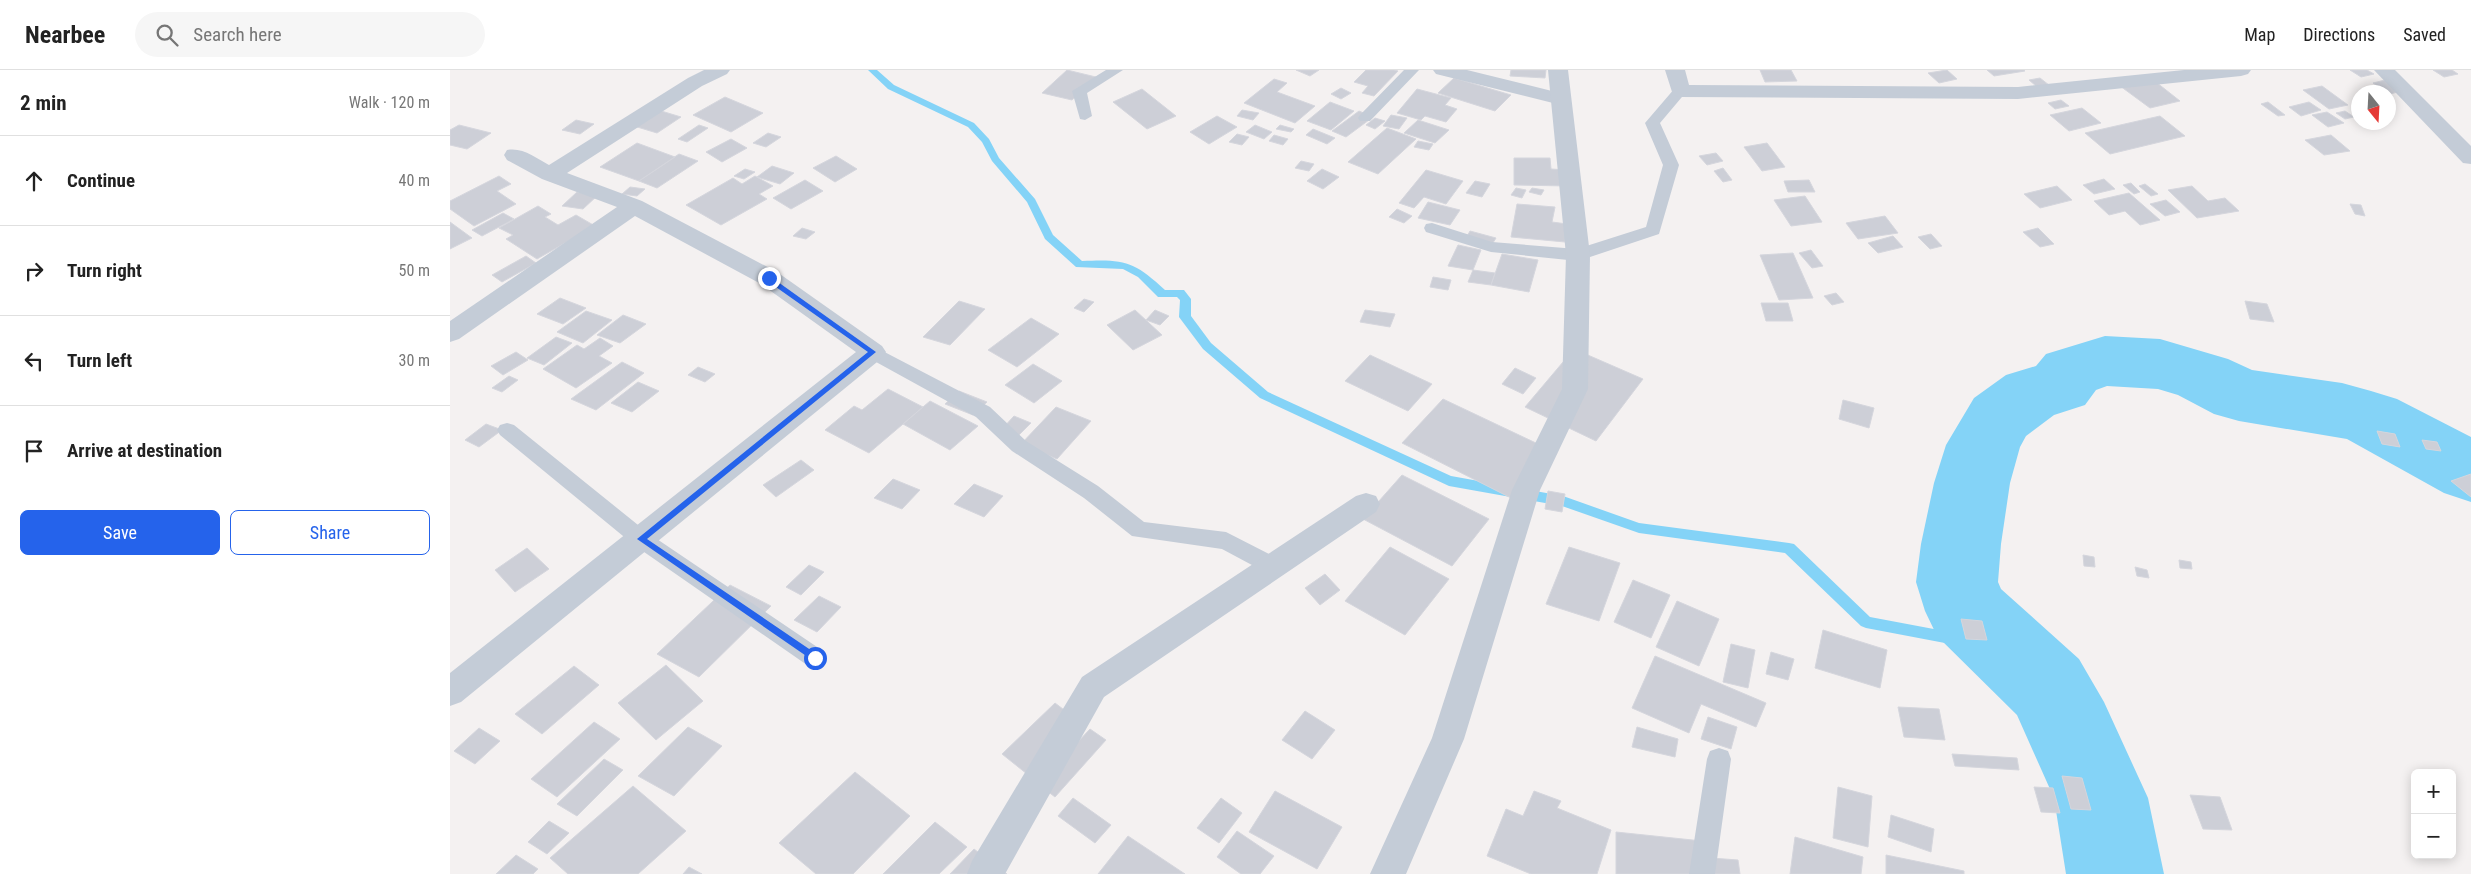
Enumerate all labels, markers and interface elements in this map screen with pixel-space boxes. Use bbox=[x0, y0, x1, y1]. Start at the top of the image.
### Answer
search box bbox=[135, 12, 485, 57]
text: Nearbee bbox=[25, 21, 105, 49]
icon: search bbox=[153, 21, 181, 49]
text: Search here bbox=[193, 23, 282, 46]
text: Map bbox=[2244, 24, 2275, 45]
text: Directions bbox=[2303, 24, 2375, 45]
text: Saved bbox=[2403, 24, 2446, 45]
north arrow bbox=[2351, 85, 2396, 130]
text: 2 min bbox=[20, 91, 67, 115]
text: Walk · 120 m bbox=[349, 93, 430, 112]
icon: ahead bbox=[20, 167, 48, 195]
text: Continue bbox=[67, 169, 135, 192]
text: 40 m bbox=[398, 171, 430, 190]
icon: right bbox=[20, 257, 48, 285]
text: Turn right bbox=[67, 259, 142, 282]
text: 50 m bbox=[398, 261, 430, 280]
route end bbox=[758, 267, 781, 290]
icon: left bbox=[20, 347, 48, 375]
text: Turn left bbox=[67, 349, 132, 372]
text: 30 m bbox=[398, 351, 430, 370]
icon: arrive bbox=[20, 437, 48, 465]
text: Arrive at destination bbox=[67, 439, 222, 462]
button: Save bbox=[20, 510, 220, 555]
button: Share bbox=[230, 510, 430, 555]
route start bbox=[804, 647, 827, 670]
map controls bbox=[2411, 769, 2456, 859]
button: + bbox=[2411, 769, 2456, 814]
button: − bbox=[2411, 814, 2456, 859]

